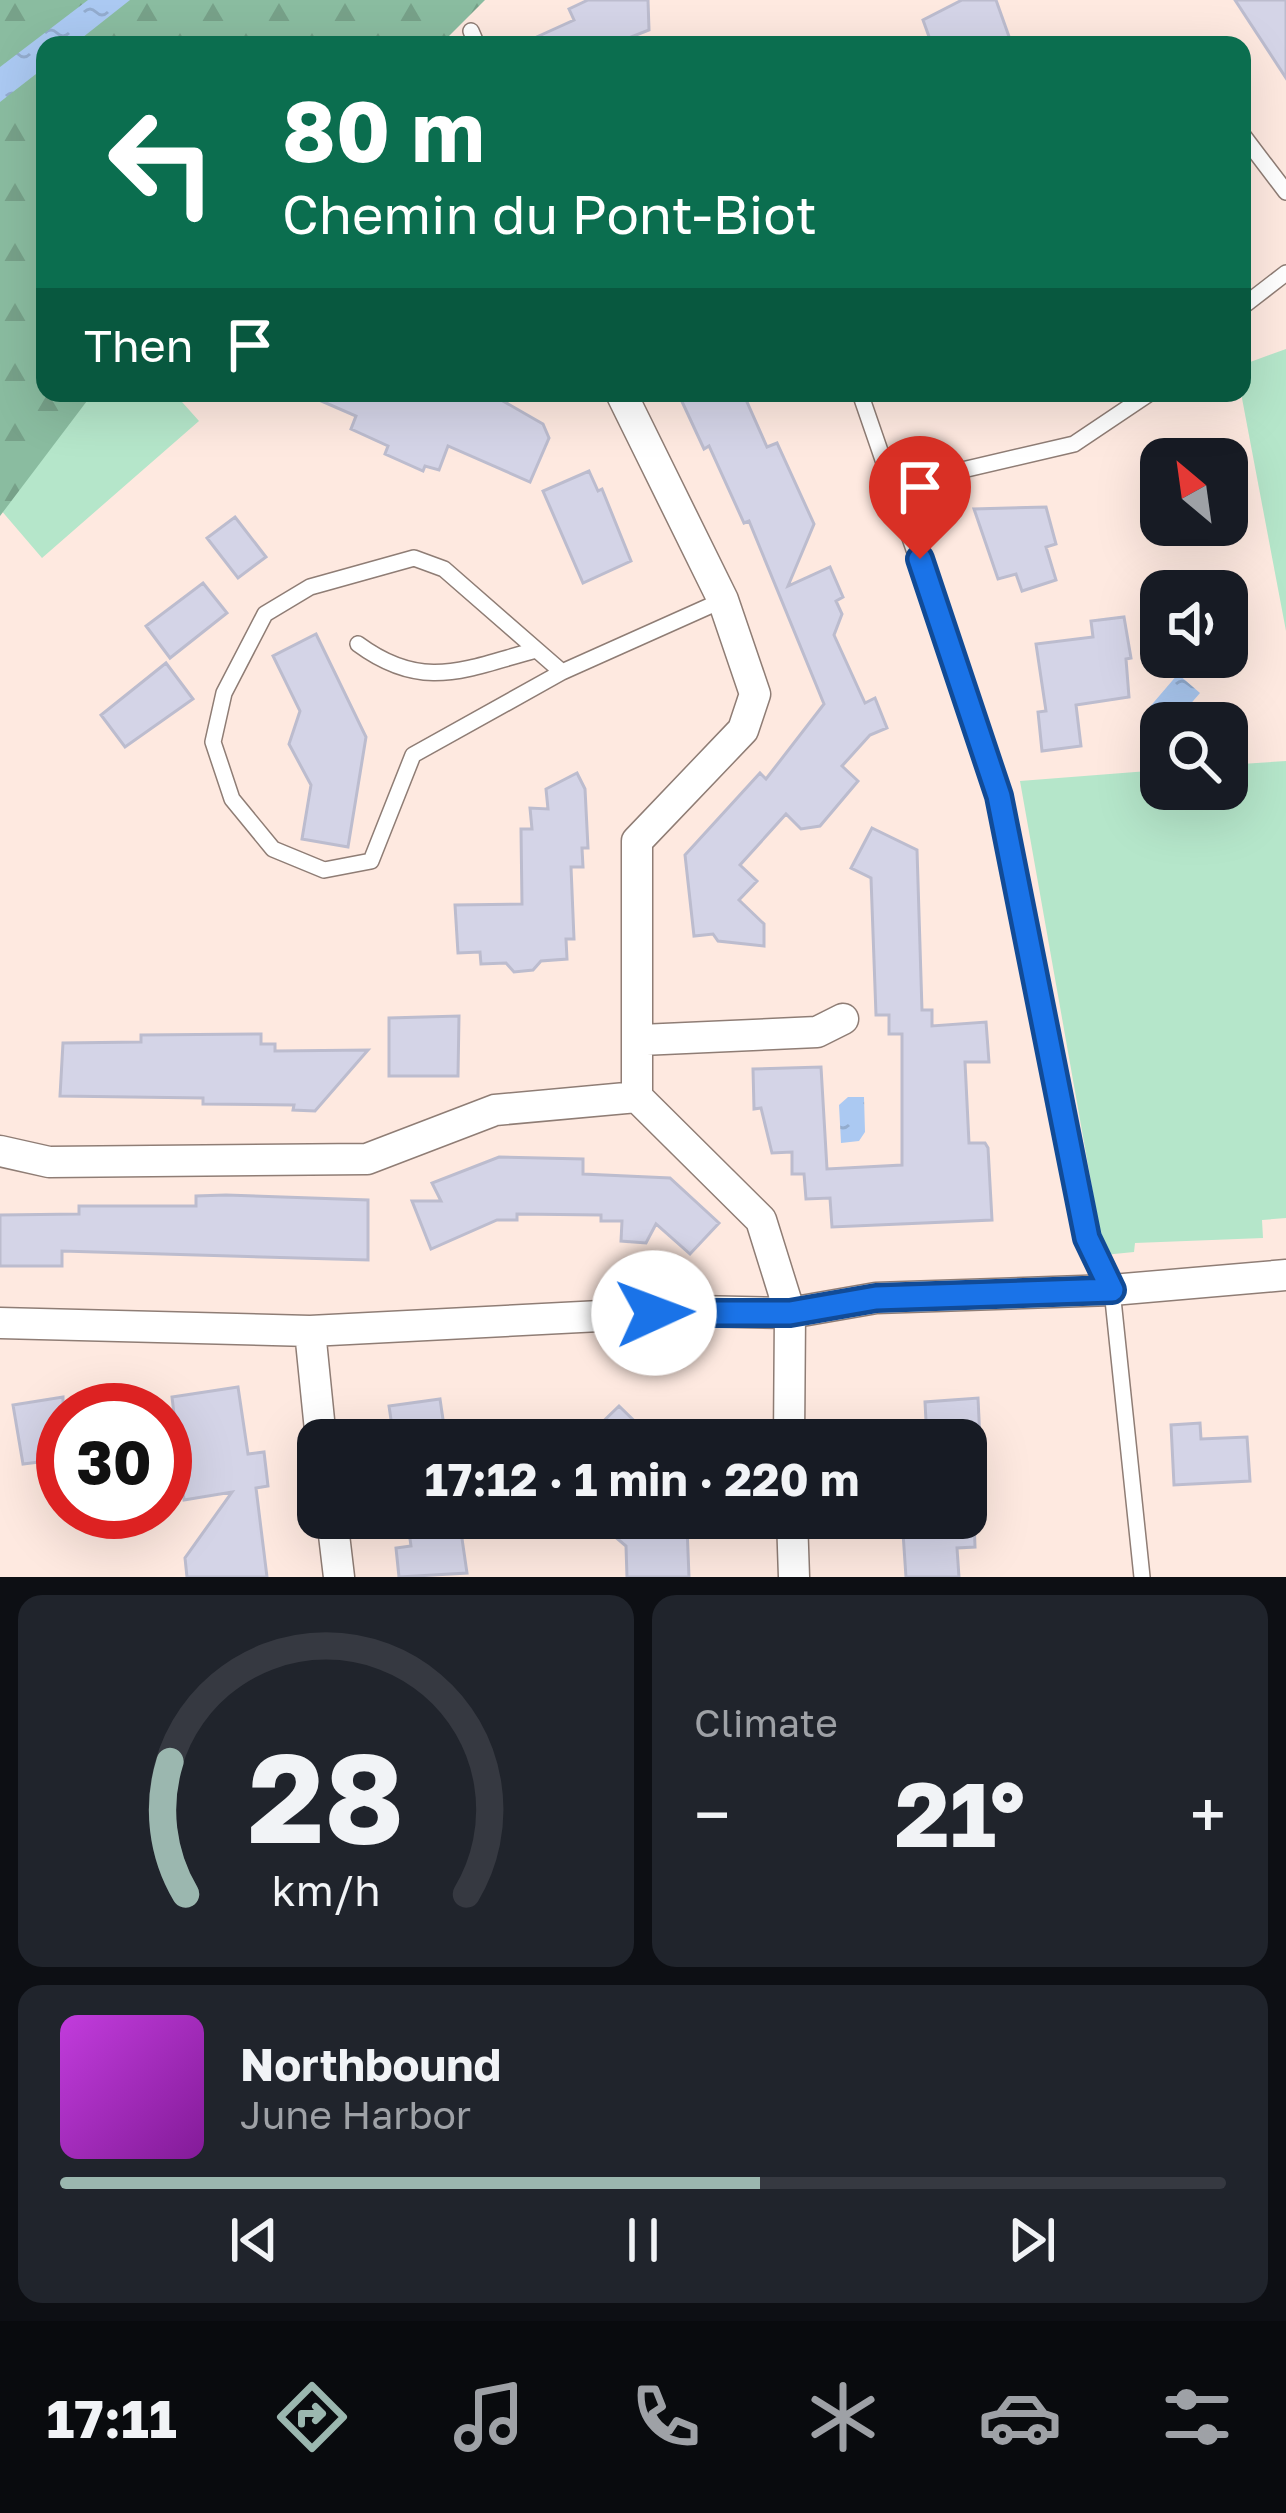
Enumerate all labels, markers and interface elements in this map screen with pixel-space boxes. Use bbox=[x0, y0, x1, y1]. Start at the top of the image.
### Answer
text: 80 m bbox=[282, 80, 485, 180]
icon: left bbox=[84, 84, 240, 240]
text: Chemin du Pont-Biot bbox=[282, 181, 817, 246]
icon: arrive bbox=[217, 312, 283, 378]
text: Then bbox=[84, 318, 193, 372]
pin bbox=[869, 436, 971, 559]
north arrow bbox=[1140, 438, 1248, 546]
map controls bbox=[1140, 438, 1248, 810]
icon: arrive bbox=[887, 454, 953, 520]
button: sound bbox=[1140, 570, 1248, 678]
button: search bbox=[1140, 702, 1248, 810]
position arrow bbox=[591, 1250, 717, 1376]
speed limit sign: 30 bbox=[36, 1383, 192, 1539]
text: 17:12 · 1 min · 220 m bbox=[425, 1452, 859, 1506]
text: Climate bbox=[694, 1699, 838, 1746]
text: 28 bbox=[248, 1721, 404, 1870]
text: 21° bbox=[895, 1759, 1025, 1867]
text: − bbox=[694, 1774, 730, 1854]
text: + bbox=[1190, 1774, 1226, 1854]
text: km/h bbox=[271, 1864, 381, 1915]
text: Northbound bbox=[240, 2037, 501, 2091]
text: June Harbor bbox=[240, 2091, 471, 2138]
icon: previous bbox=[221, 2207, 287, 2273]
icon: pause bbox=[610, 2207, 676, 2273]
icon: next bbox=[999, 2207, 1065, 2273]
icon: directions bbox=[270, 2375, 354, 2459]
icon: music bbox=[447, 2375, 531, 2459]
icon: phone bbox=[624, 2375, 708, 2459]
icon: climate bbox=[801, 2375, 885, 2459]
icon: car bbox=[978, 2375, 1062, 2459]
icon: filters bbox=[1155, 2375, 1239, 2459]
text: 17:11 bbox=[47, 2385, 177, 2450]

